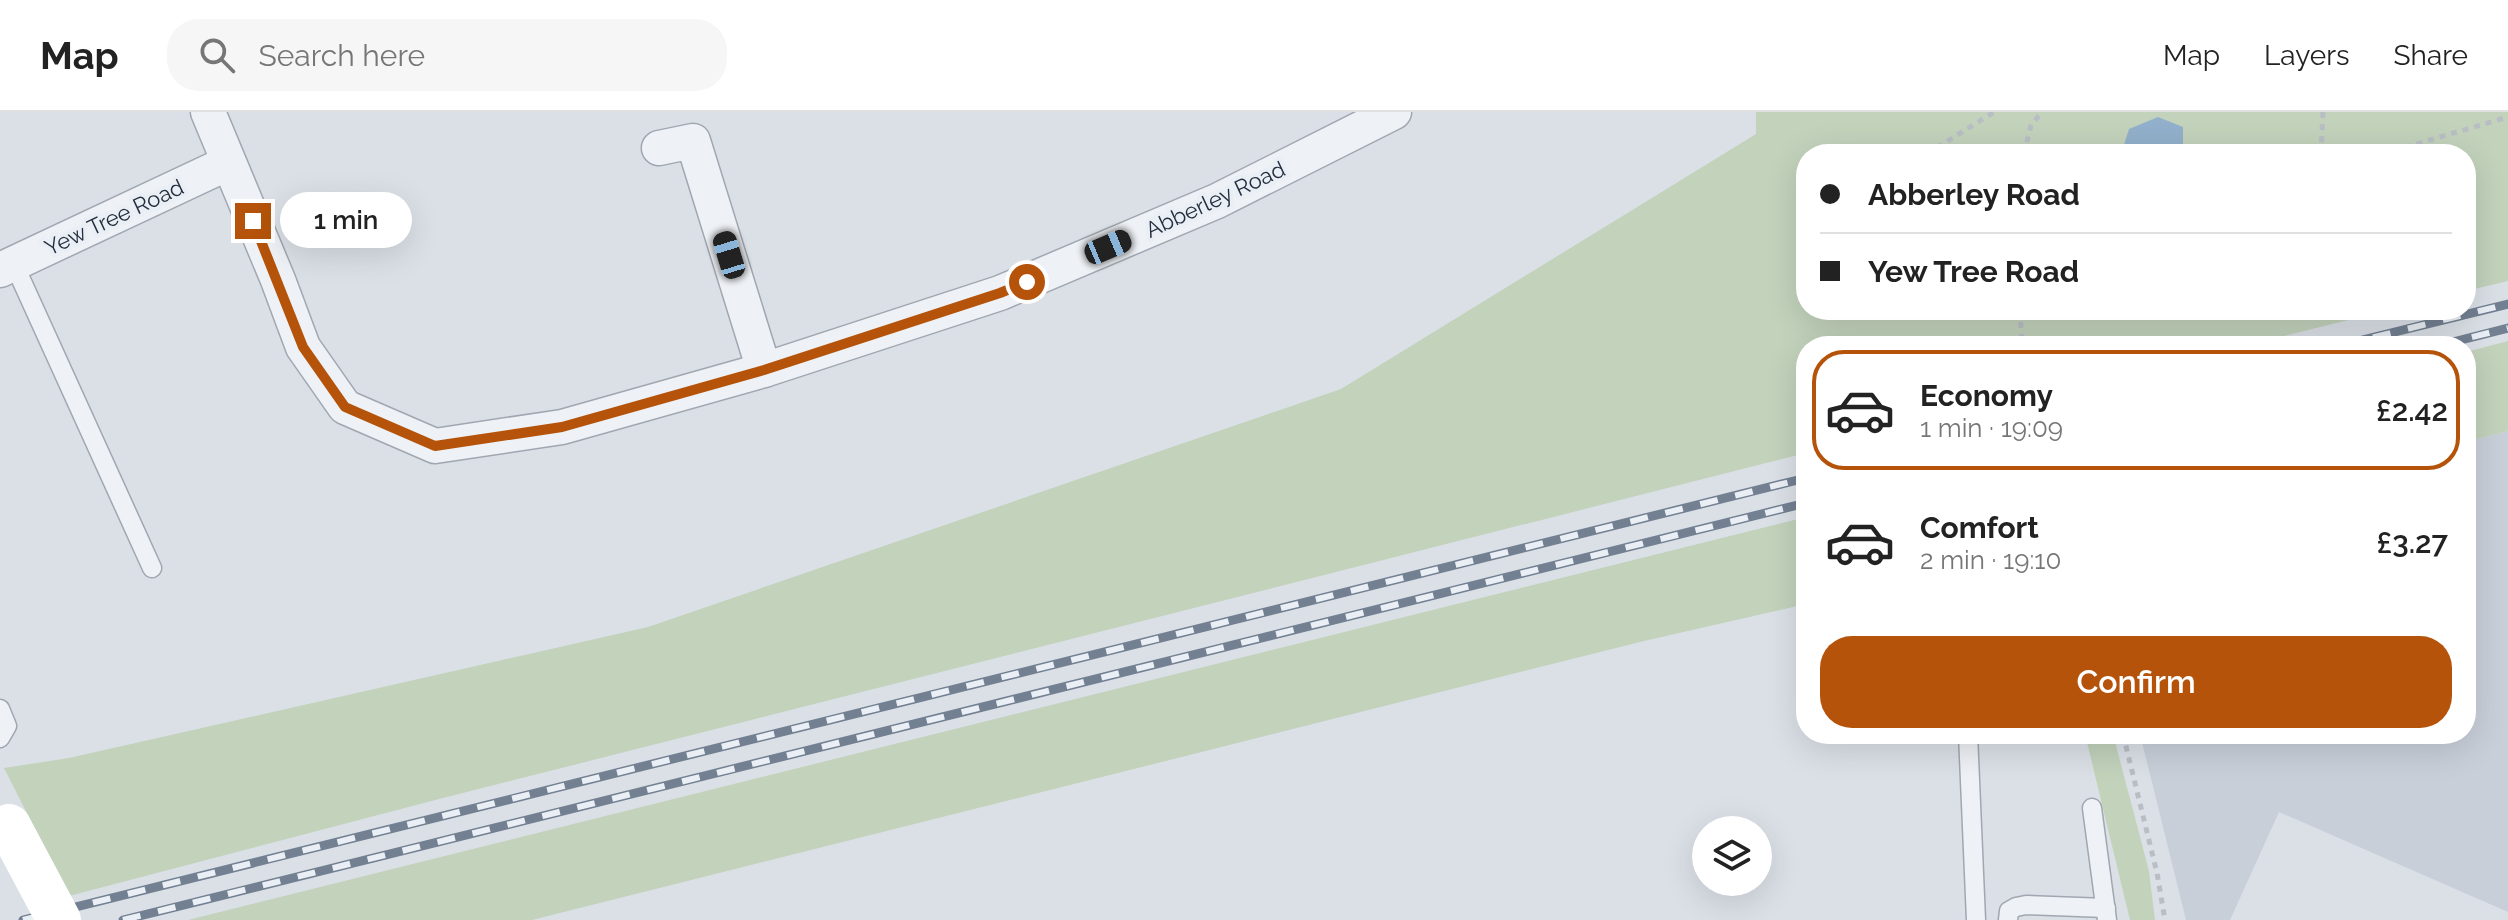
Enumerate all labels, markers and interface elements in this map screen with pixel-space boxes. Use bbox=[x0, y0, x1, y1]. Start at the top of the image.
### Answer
search box bbox=[167, 19, 727, 91]
text: Map bbox=[40, 33, 119, 78]
icon: search bbox=[195, 33, 239, 77]
text: Search here bbox=[259, 38, 425, 73]
text: Map bbox=[2163, 39, 2220, 72]
text: Layers bbox=[2264, 39, 2350, 72]
text: Share bbox=[2394, 39, 2468, 72]
street label: Abberley Road bbox=[1141, 155, 1289, 243]
street label: Yew Tree Road bbox=[40, 173, 188, 261]
text: Abberley Road bbox=[1868, 177, 2080, 212]
callout: 1 min bbox=[281, 193, 413, 249]
route end bbox=[235, 203, 271, 239]
text: 1 min bbox=[314, 205, 378, 235]
car bbox=[1081, 227, 1135, 267]
car bbox=[711, 229, 747, 281]
text: Yew Tree Road bbox=[1868, 254, 2079, 289]
route start bbox=[1009, 264, 1045, 300]
icon: car bbox=[1824, 374, 1896, 446]
text: Economy bbox=[1920, 378, 2053, 413]
text: £2.42 bbox=[2376, 393, 2448, 428]
text: 1 min · 19:09 bbox=[1920, 413, 2063, 443]
icon: car bbox=[1824, 506, 1896, 578]
text: Comfort bbox=[1920, 510, 2039, 545]
text: £3.27 bbox=[2376, 525, 2448, 560]
text: 2 min · 19:10 bbox=[1920, 545, 2061, 575]
button: Confirm bbox=[1820, 636, 2452, 728]
map controls bbox=[1692, 816, 1772, 896]
button: layers bbox=[1692, 816, 1772, 896]

